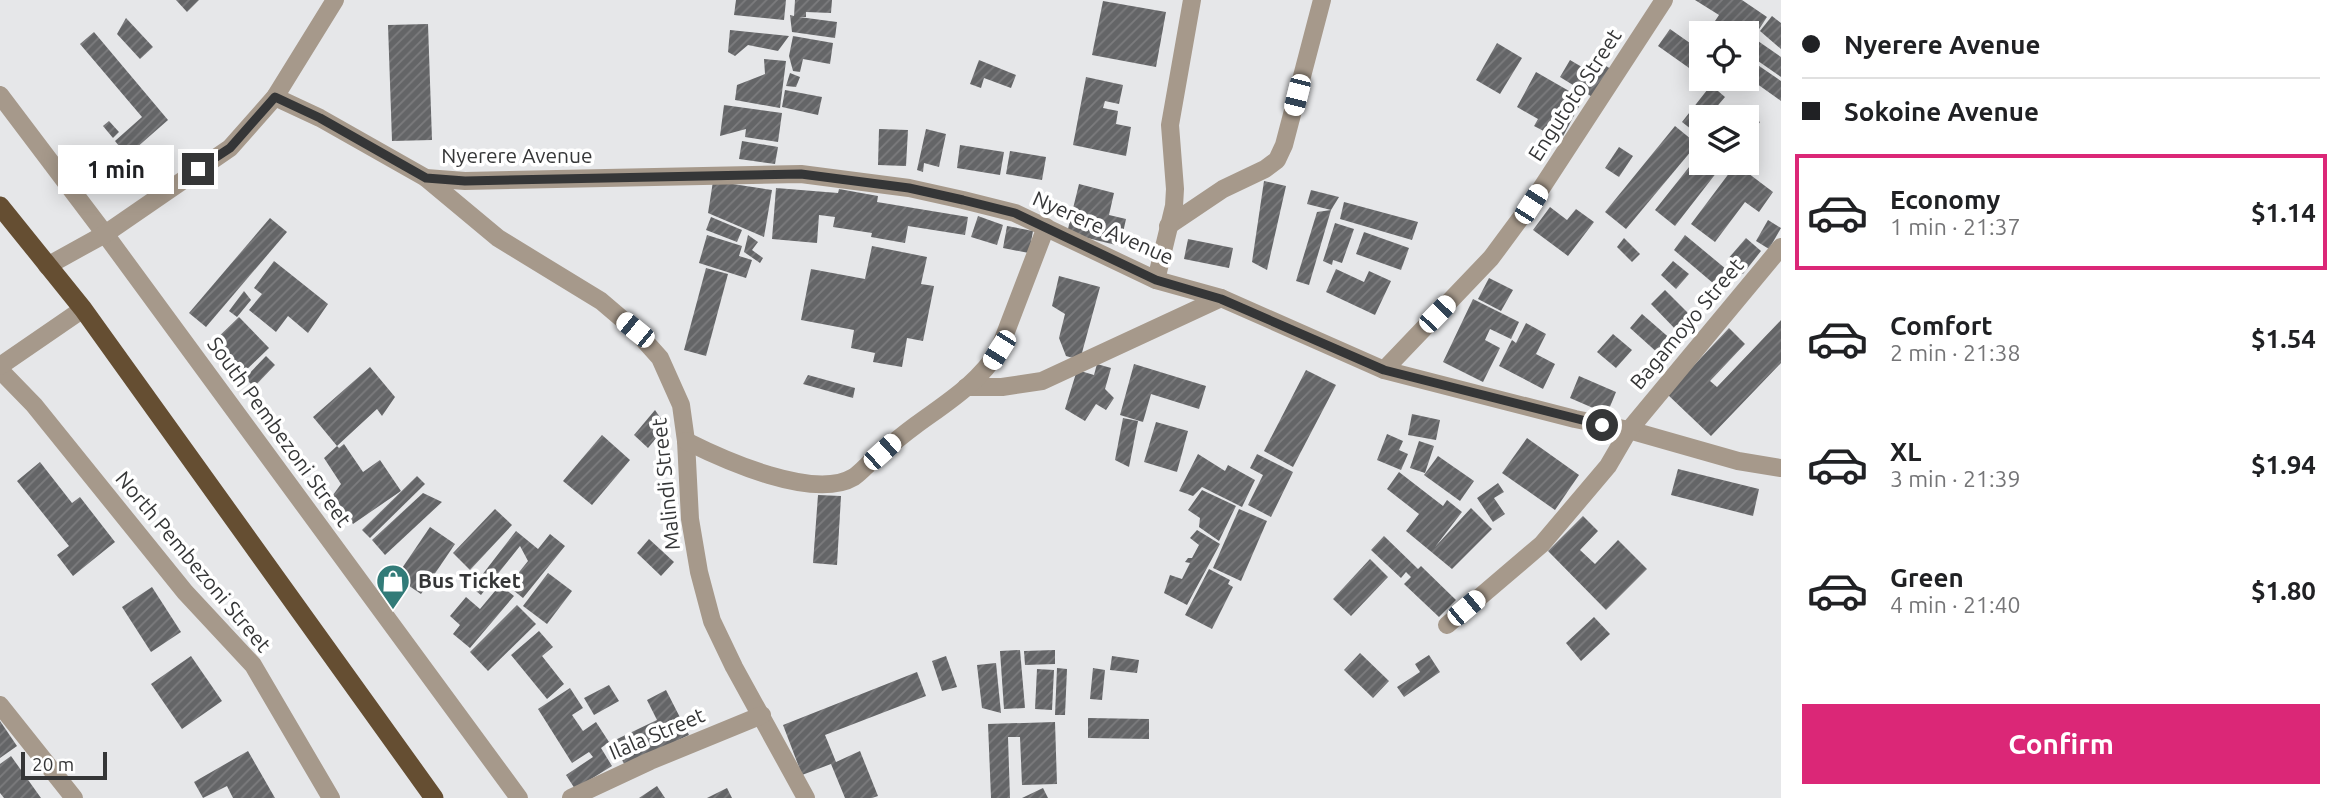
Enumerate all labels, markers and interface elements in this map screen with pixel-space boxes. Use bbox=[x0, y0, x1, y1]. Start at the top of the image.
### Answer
map controls bbox=[1689, 21, 1759, 175]
button: locate bbox=[1689, 21, 1759, 91]
street label: Engutoto Street bbox=[1523, 24, 1626, 165]
text: Nyerere Avenue bbox=[1844, 30, 2040, 59]
car bbox=[1282, 72, 1313, 118]
text: Sokoine Avenue bbox=[1844, 97, 2039, 126]
button: layers bbox=[1689, 105, 1759, 175]
street label: Nyerere Avenue bbox=[441, 143, 593, 167]
callout: 1 min bbox=[58, 144, 174, 194]
route end bbox=[182, 153, 214, 185]
text: 1 min bbox=[87, 157, 145, 182]
car bbox=[1511, 181, 1552, 227]
icon: car bbox=[1806, 181, 1869, 244]
street label: Nyerere Avenue bbox=[1029, 185, 1177, 269]
text: Economy bbox=[1890, 185, 2000, 214]
text: $1.14 bbox=[2251, 198, 2316, 227]
text: 1 min · 21:37 bbox=[1890, 214, 2021, 239]
street label: Bagamoyo Street bbox=[1625, 253, 1748, 394]
car bbox=[1415, 292, 1460, 336]
icon: car bbox=[1806, 307, 1869, 370]
car bbox=[613, 309, 658, 351]
text: Comfort bbox=[1890, 311, 1993, 340]
text: $1.54 bbox=[2251, 324, 2316, 353]
car bbox=[979, 327, 1020, 373]
street label: South Pembezoni Street bbox=[203, 332, 357, 531]
text: 2 min · 21:38 bbox=[1890, 340, 2021, 365]
route start bbox=[1586, 409, 1618, 441]
street label: Malindi Street bbox=[646, 417, 684, 551]
car bbox=[860, 430, 905, 474]
icon: car bbox=[1806, 433, 1869, 496]
text: XL bbox=[1890, 437, 1921, 466]
text: $1.94 bbox=[2251, 450, 2316, 479]
street label: North Pembezoni Street bbox=[111, 466, 276, 657]
text: 3 min · 21:39 bbox=[1890, 466, 2021, 491]
icon: car bbox=[1806, 559, 1869, 622]
shop icon: Bus Ticket bbox=[374, 562, 412, 611]
text: Green bbox=[1890, 563, 1964, 592]
place label: Bus Ticket bbox=[418, 568, 521, 592]
text: $1.80 bbox=[2251, 576, 2316, 605]
car bbox=[1444, 586, 1489, 630]
text: 4 min · 21:40 bbox=[1890, 592, 2021, 617]
street label: Ilala Street bbox=[605, 702, 708, 764]
button: Confirm bbox=[1802, 704, 2320, 784]
scale bar bbox=[21, 749, 107, 781]
text: 20 m bbox=[32, 753, 74, 775]

